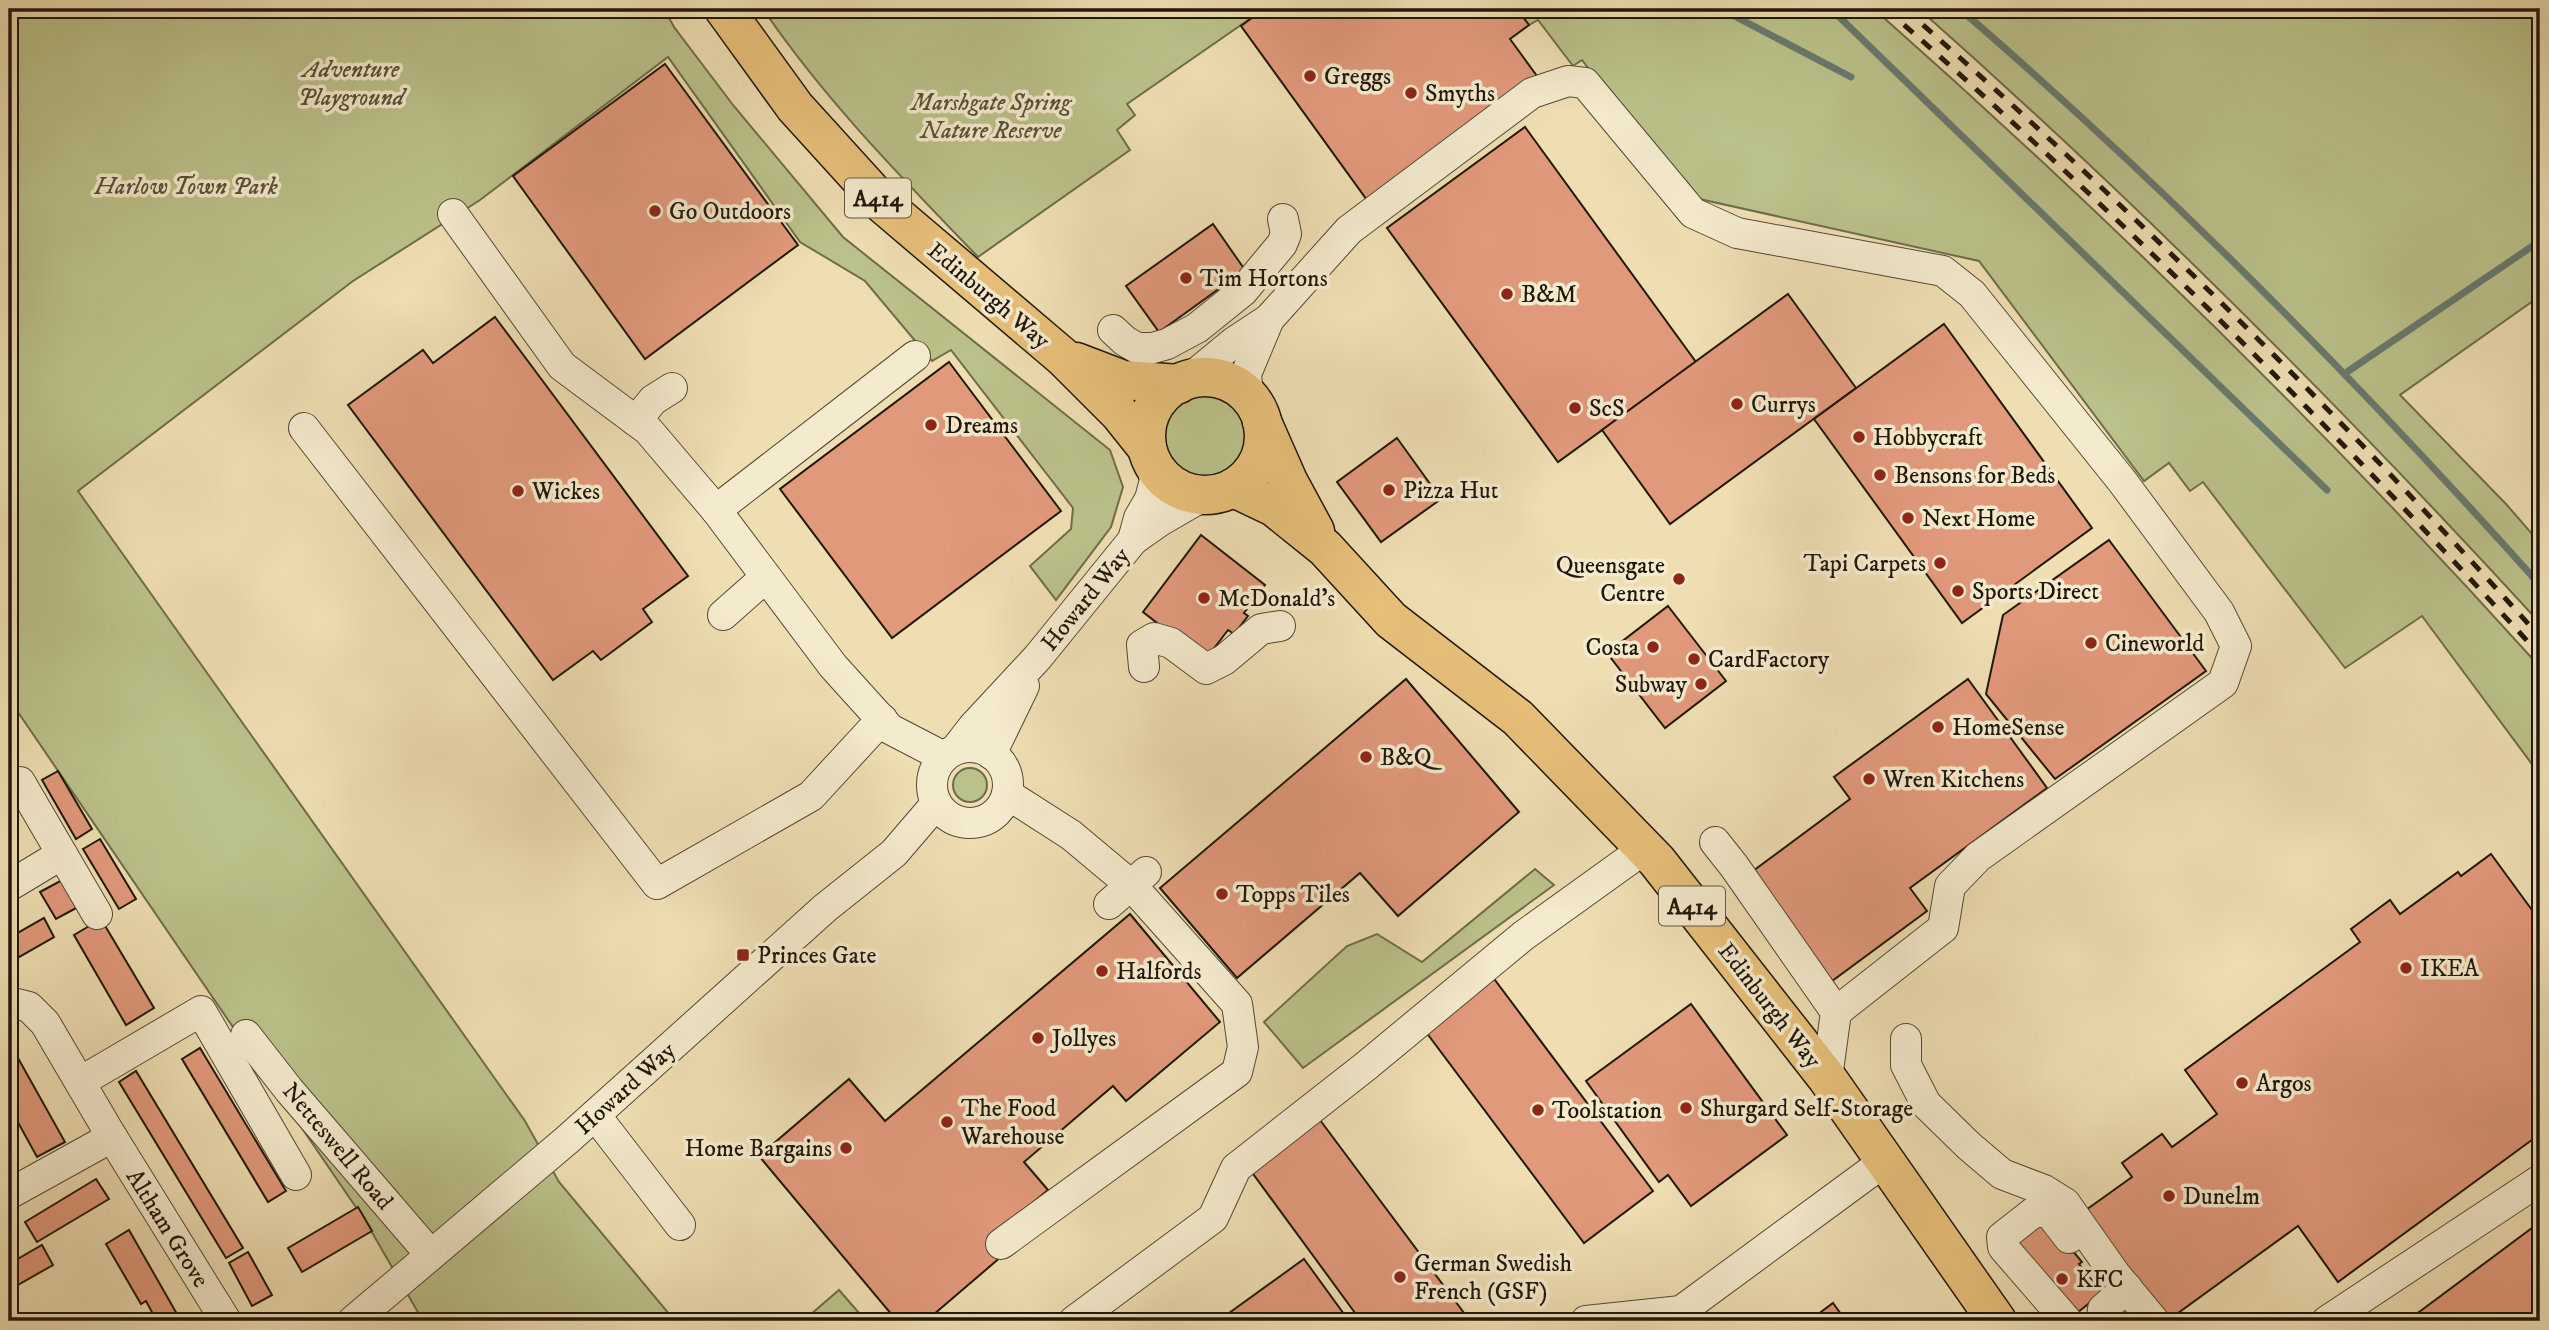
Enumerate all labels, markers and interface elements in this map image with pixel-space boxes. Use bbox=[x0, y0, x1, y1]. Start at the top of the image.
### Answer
park label: Adventure Playground bbox=[298, 55, 408, 113]
place label: Greggs bbox=[1324, 62, 1391, 92]
marker: Greggs bbox=[1302, 68, 1318, 84]
place label: Smyths bbox=[1425, 79, 1495, 109]
marker: Smyths bbox=[1403, 85, 1419, 101]
park label: Marshgate Spring Nature Reserve bbox=[909, 88, 1073, 146]
park label: Harlow Town Park bbox=[93, 172, 278, 202]
road number: A414 bbox=[845, 178, 911, 218]
place label: Go Outdoors bbox=[669, 197, 791, 227]
marker: Go Outdoors bbox=[647, 203, 663, 219]
street label: Edinburgh Way bbox=[921, 236, 1056, 356]
place label: Tim Hortons bbox=[1200, 264, 1328, 294]
marker: Tim Hortons bbox=[1178, 270, 1194, 286]
place label: B&M bbox=[1521, 280, 1577, 310]
marker: B&M bbox=[1499, 286, 1515, 302]
place label: Currys bbox=[1751, 390, 1816, 420]
place label: ScS bbox=[1589, 394, 1625, 424]
marker: Currys bbox=[1729, 396, 1745, 412]
marker: ScS bbox=[1567, 400, 1583, 416]
place label: Dreams bbox=[945, 411, 1018, 441]
marker: Dreams bbox=[923, 417, 939, 433]
place label: Hobbycraft bbox=[1873, 423, 1983, 453]
marker: Hobbycraft bbox=[1851, 429, 1867, 445]
place label: Bensons for Beds bbox=[1894, 461, 2055, 491]
marker: Bensons for Beds bbox=[1872, 467, 1888, 483]
place label: Pizza Hut bbox=[1403, 476, 1499, 506]
place label: Wickes bbox=[531, 477, 600, 507]
marker: Pizza Hut bbox=[1381, 482, 1397, 498]
marker: Wickes bbox=[510, 483, 526, 499]
place label: Next Home bbox=[1922, 504, 2035, 534]
marker: Next Home bbox=[1900, 510, 1916, 526]
street label: Howard Way bbox=[1035, 541, 1137, 658]
place label: Tapi Carpets bbox=[1804, 549, 1926, 579]
place label: Queensgate Centre bbox=[1556, 551, 1665, 609]
marker: Tapi Carpets bbox=[1932, 555, 1948, 571]
marker: Queensgate Centre bbox=[1671, 571, 1687, 587]
place label: Sports Direct bbox=[1972, 577, 2099, 607]
marker: Sports Direct bbox=[1950, 583, 1966, 599]
place label: McDonald's bbox=[1218, 584, 1335, 614]
marker: McDonald's bbox=[1196, 590, 1212, 606]
place label: Cineworld bbox=[2105, 629, 2204, 659]
place label: Costa bbox=[1585, 633, 1640, 663]
marker: Cineworld bbox=[2083, 635, 2099, 651]
marker: Costa bbox=[1645, 639, 1661, 655]
place label: CardFactory bbox=[1708, 645, 1830, 675]
marker: CardFactory bbox=[1686, 651, 1702, 667]
place label: Subway bbox=[1615, 670, 1688, 700]
marker: Subway bbox=[1693, 676, 1709, 692]
place label: HomeSense bbox=[1952, 713, 2064, 743]
marker: HomeSense bbox=[1930, 719, 1946, 735]
place label: B&Q bbox=[1380, 743, 1443, 773]
marker: B&Q bbox=[1358, 749, 1374, 765]
place label: Wren Kitchens bbox=[1882, 765, 2024, 795]
marker: Wren Kitchens bbox=[1861, 771, 1877, 787]
place label: Topps Tiles bbox=[1236, 880, 1350, 910]
marker: Topps Tiles bbox=[1214, 886, 1230, 902]
road number: A414 bbox=[1659, 886, 1725, 925]
street label: Edinburgh Way bbox=[1711, 937, 1828, 1075]
place label: Princes Gate bbox=[757, 941, 877, 971]
marker: Princes Gate bbox=[735, 947, 751, 963]
place label: IKEA bbox=[2420, 954, 2480, 984]
place label: Halfords bbox=[1116, 957, 1202, 987]
marker: IKEA bbox=[2398, 960, 2414, 976]
marker: Halfords bbox=[1094, 963, 1110, 979]
place label: Jollyes bbox=[1050, 1024, 1116, 1054]
marker: Jollyes bbox=[1030, 1030, 1046, 1046]
street label: Howard Way bbox=[569, 1035, 683, 1142]
place label: Argos bbox=[2256, 1069, 2312, 1099]
marker: Argos bbox=[2234, 1075, 2250, 1091]
street label: Netteswell Road bbox=[275, 1077, 399, 1216]
place label: The Food Warehouse bbox=[960, 1094, 1064, 1152]
place label: Shurgard Self-Storage bbox=[1700, 1094, 1913, 1124]
place label: Toolstation bbox=[1552, 1096, 1663, 1126]
marker: Shurgard Self-Storage bbox=[1678, 1100, 1694, 1116]
marker: Toolstation bbox=[1530, 1102, 1546, 1118]
marker: The Food Warehouse bbox=[939, 1114, 955, 1130]
place label: Home Bargains bbox=[685, 1134, 832, 1164]
marker: Home Bargains bbox=[838, 1140, 854, 1156]
street label: Altham Grove bbox=[119, 1164, 215, 1293]
place label: Dunelm bbox=[2183, 1182, 2260, 1212]
marker: Dunelm bbox=[2161, 1188, 2177, 1204]
place label: German Swedish French (GSF) bbox=[1414, 1249, 1572, 1307]
place label: KFC bbox=[2076, 1265, 2124, 1295]
marker: German Swedish French (GSF) bbox=[1392, 1269, 1408, 1285]
marker: KFC bbox=[2054, 1271, 2070, 1287]

